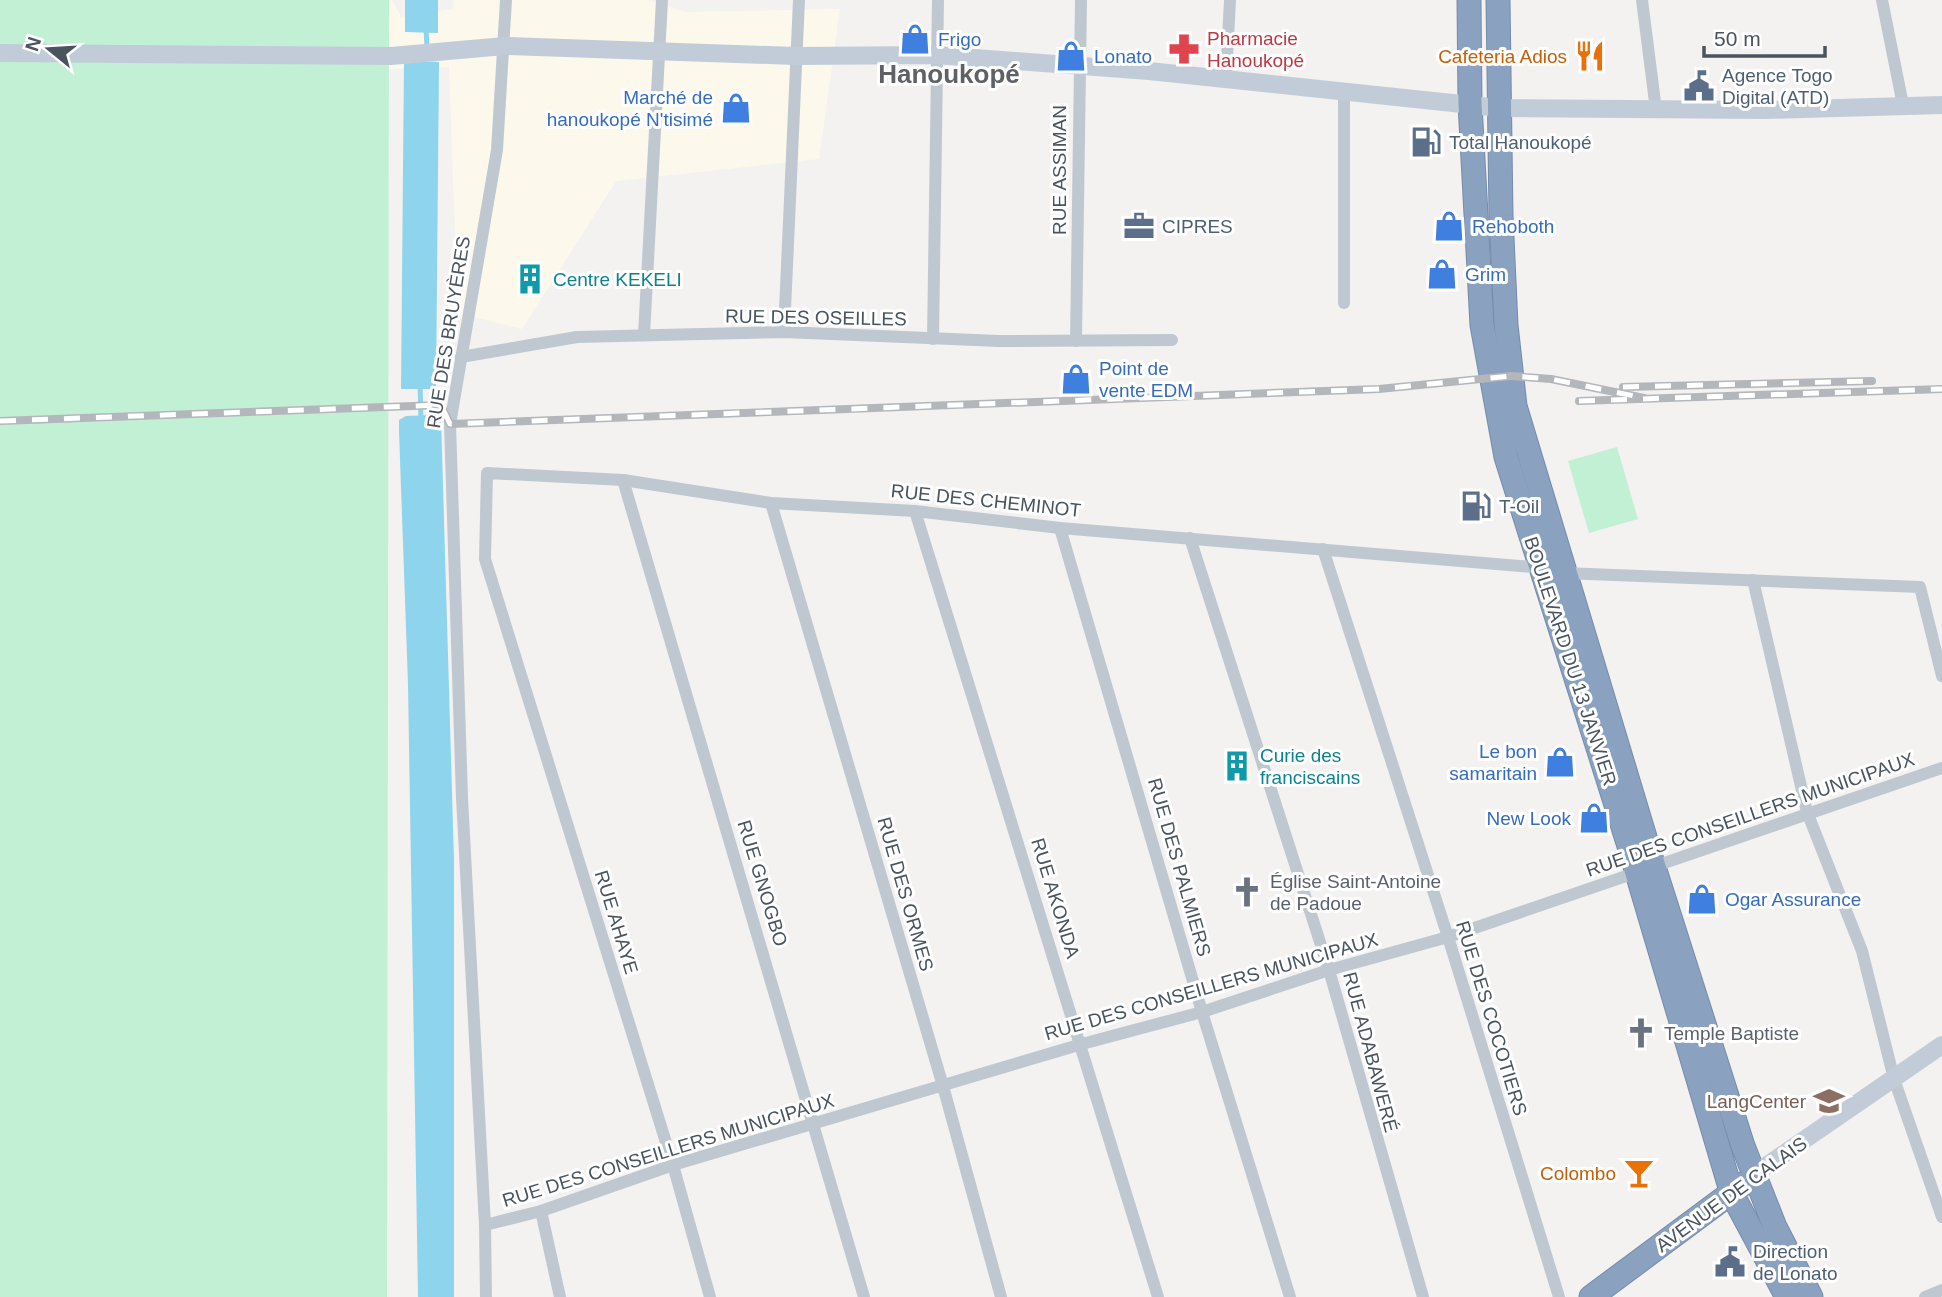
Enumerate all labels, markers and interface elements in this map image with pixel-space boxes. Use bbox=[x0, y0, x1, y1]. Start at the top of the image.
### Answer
north arrow bbox=[14, 14, 84, 84]
scale bar bbox=[1704, 14, 1825, 58]
shop icon: Frigo bbox=[898, 22, 932, 56]
text: 50 m bbox=[1714, 27, 1761, 50]
place label: Pharmacie Hanoukopé bbox=[1207, 28, 1304, 71]
place label: Frigo bbox=[938, 29, 981, 50]
pharmacy icon: Pharmacie Hanoukopé bbox=[1167, 32, 1201, 66]
text: N bbox=[21, 34, 45, 54]
shop icon: Lonato bbox=[1054, 39, 1088, 73]
restaurant icon: Cafeteria Adios bbox=[1573, 39, 1607, 73]
place label: Lonato bbox=[1094, 46, 1152, 67]
place label: Cafeteria Adios bbox=[1438, 46, 1567, 67]
district label: Hanoukopé bbox=[878, 59, 1020, 89]
place label: Agence Togo Digital (ATD) bbox=[1722, 65, 1833, 108]
public building icon: Agence Togo Digital (ATD) bbox=[1682, 69, 1716, 103]
place label: Marché de hanoukopé N'tisimé bbox=[547, 87, 713, 130]
shop icon: Marché de hanoukopé N'tisimé bbox=[719, 91, 753, 125]
street label: RUE ASSIMAN bbox=[1049, 105, 1070, 235]
fuel station icon: Total Hanoukopé bbox=[1409, 125, 1443, 159]
place label: Total Hanoukopé bbox=[1449, 132, 1592, 153]
office icon: CIPRES bbox=[1122, 209, 1156, 243]
shop icon: Rehoboth bbox=[1432, 209, 1466, 243]
place label: CIPRES bbox=[1162, 216, 1233, 237]
place label: Rehoboth bbox=[1472, 216, 1554, 237]
street label: RUE DES BRUYÈRES bbox=[423, 234, 474, 430]
shop icon: Grim bbox=[1425, 257, 1459, 291]
building icon: Centre KEKELI bbox=[513, 262, 547, 296]
place label: Grim bbox=[1465, 264, 1506, 285]
place label: Centre KEKELI bbox=[553, 269, 682, 290]
street label: RUE DES OSEILLES bbox=[725, 305, 907, 330]
place label: Point de vente EDM bbox=[1099, 358, 1193, 401]
shop icon: Point de vente EDM bbox=[1059, 362, 1093, 396]
street label: RUE DES CHEMINOT bbox=[890, 480, 1082, 521]
fuel station icon: T-Oil bbox=[1459, 489, 1493, 523]
place label: T-Oil bbox=[1499, 496, 1539, 517]
street label: BOULEVARD DU 13 JANVIER bbox=[1520, 534, 1621, 788]
place label: Le bon samaritain bbox=[1449, 741, 1537, 784]
place label: Curie des franciscains bbox=[1260, 745, 1360, 788]
shop icon: Le bon samaritain bbox=[1543, 745, 1577, 779]
street label: RUE DES CONSEILLERS MUNICIPAUX bbox=[1583, 748, 1917, 881]
building icon: Curie des franciscains bbox=[1220, 749, 1254, 783]
street label: RUE DES PALMIERS bbox=[1144, 776, 1215, 959]
shop icon: New Look bbox=[1577, 801, 1611, 835]
place label: New Look bbox=[1487, 808, 1571, 829]
street label: RUE DES ORMES bbox=[873, 815, 938, 974]
street label: RUE GNOGBO bbox=[733, 817, 792, 949]
street label: RUE AKONDA bbox=[1027, 836, 1084, 961]
street label: RUE AHAYE bbox=[591, 868, 642, 977]
place label: Église Saint-Antoine de Padoue bbox=[1270, 871, 1441, 914]
church icon: Église Saint-Antoine de Padoue bbox=[1230, 875, 1264, 909]
shop icon: Ogar Assurance bbox=[1685, 882, 1719, 916]
place label: Ogar Assurance bbox=[1725, 889, 1861, 910]
street label: RUE DES COCOTIERS bbox=[1452, 918, 1531, 1118]
street label: RUE DES CONSEILLERS MUNICIPAUX bbox=[1042, 929, 1381, 1044]
street label: RUE ADABAWERÉ bbox=[1339, 970, 1402, 1135]
church icon: Temple Baptiste bbox=[1624, 1016, 1658, 1050]
place label: Temple Baptiste bbox=[1664, 1023, 1799, 1044]
school or university icon: LangCenter bbox=[1812, 1084, 1846, 1118]
street label: RUE DES CONSEILLERS MUNICIPAUX bbox=[500, 1090, 837, 1211]
place label: LangCenter bbox=[1707, 1091, 1807, 1112]
street label: AVENUE DE CALAIS bbox=[1652, 1133, 1811, 1256]
bar icon: Colombo bbox=[1622, 1156, 1656, 1190]
place label: Colombo bbox=[1540, 1163, 1616, 1184]
place label: Direction de Lonato bbox=[1753, 1241, 1838, 1284]
public building icon: Direction de Lonato bbox=[1713, 1245, 1747, 1279]

